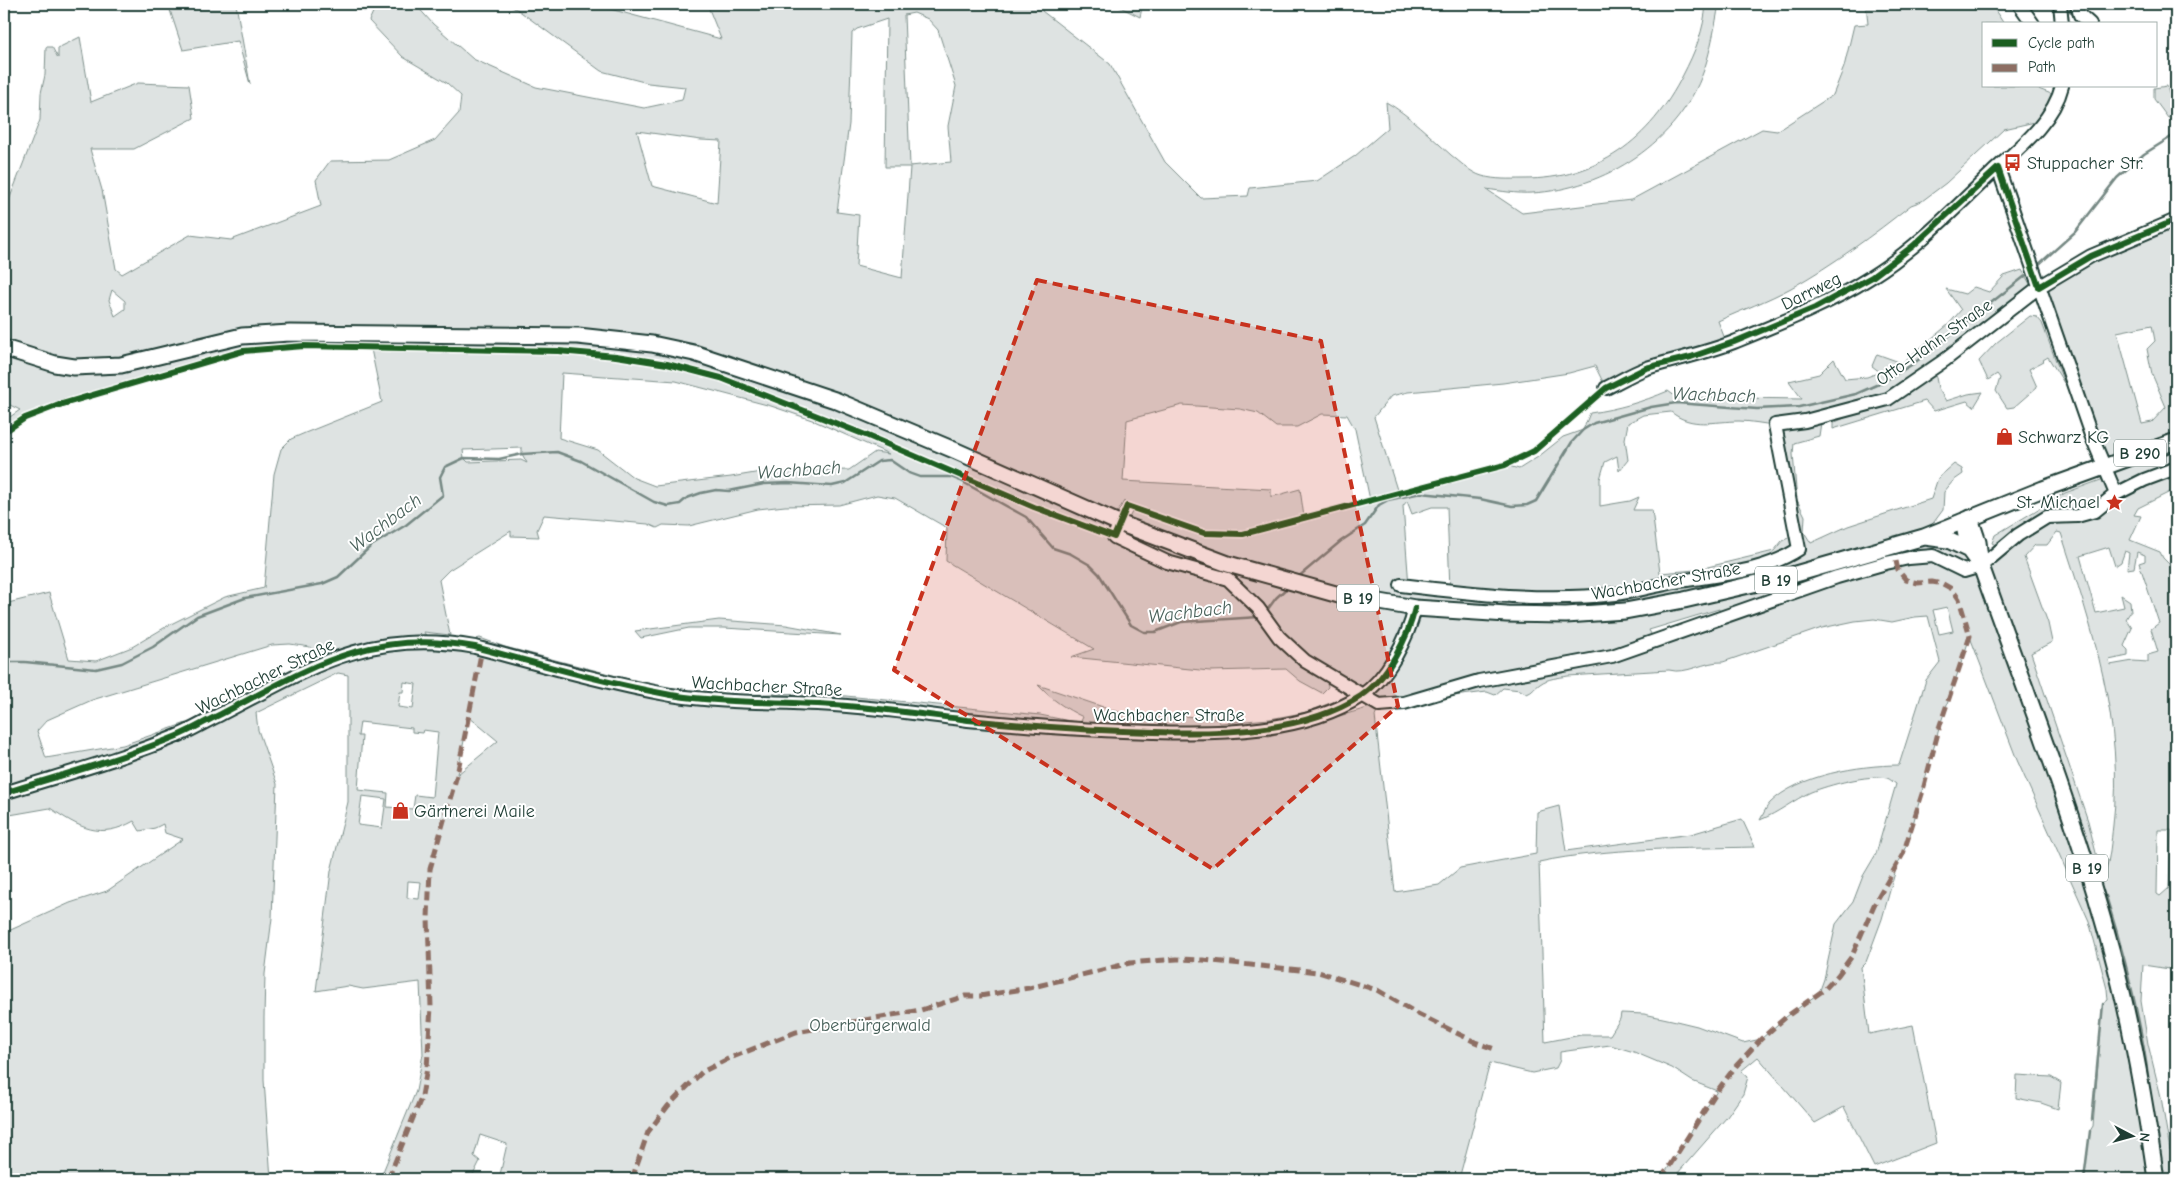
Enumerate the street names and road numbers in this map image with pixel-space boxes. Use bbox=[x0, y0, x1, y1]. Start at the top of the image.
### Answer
street label: Darrweg bbox=[1778, 268, 1845, 315]
street label: Otto-Hahn-Straße bbox=[1872, 295, 1996, 390]
road number: B 290 bbox=[2114, 439, 2166, 466]
street label: Wachbacher Straße bbox=[1590, 558, 1742, 605]
road number: B 19 bbox=[1755, 566, 1797, 594]
road number: B 19 bbox=[1337, 584, 1379, 612]
street label: Wachbacher Straße bbox=[193, 634, 338, 719]
street label: Wachbacher Straße bbox=[691, 672, 843, 701]
street label: Wachbacher Straße bbox=[1093, 705, 1245, 726]
road number: B 19 bbox=[2066, 854, 2108, 881]

